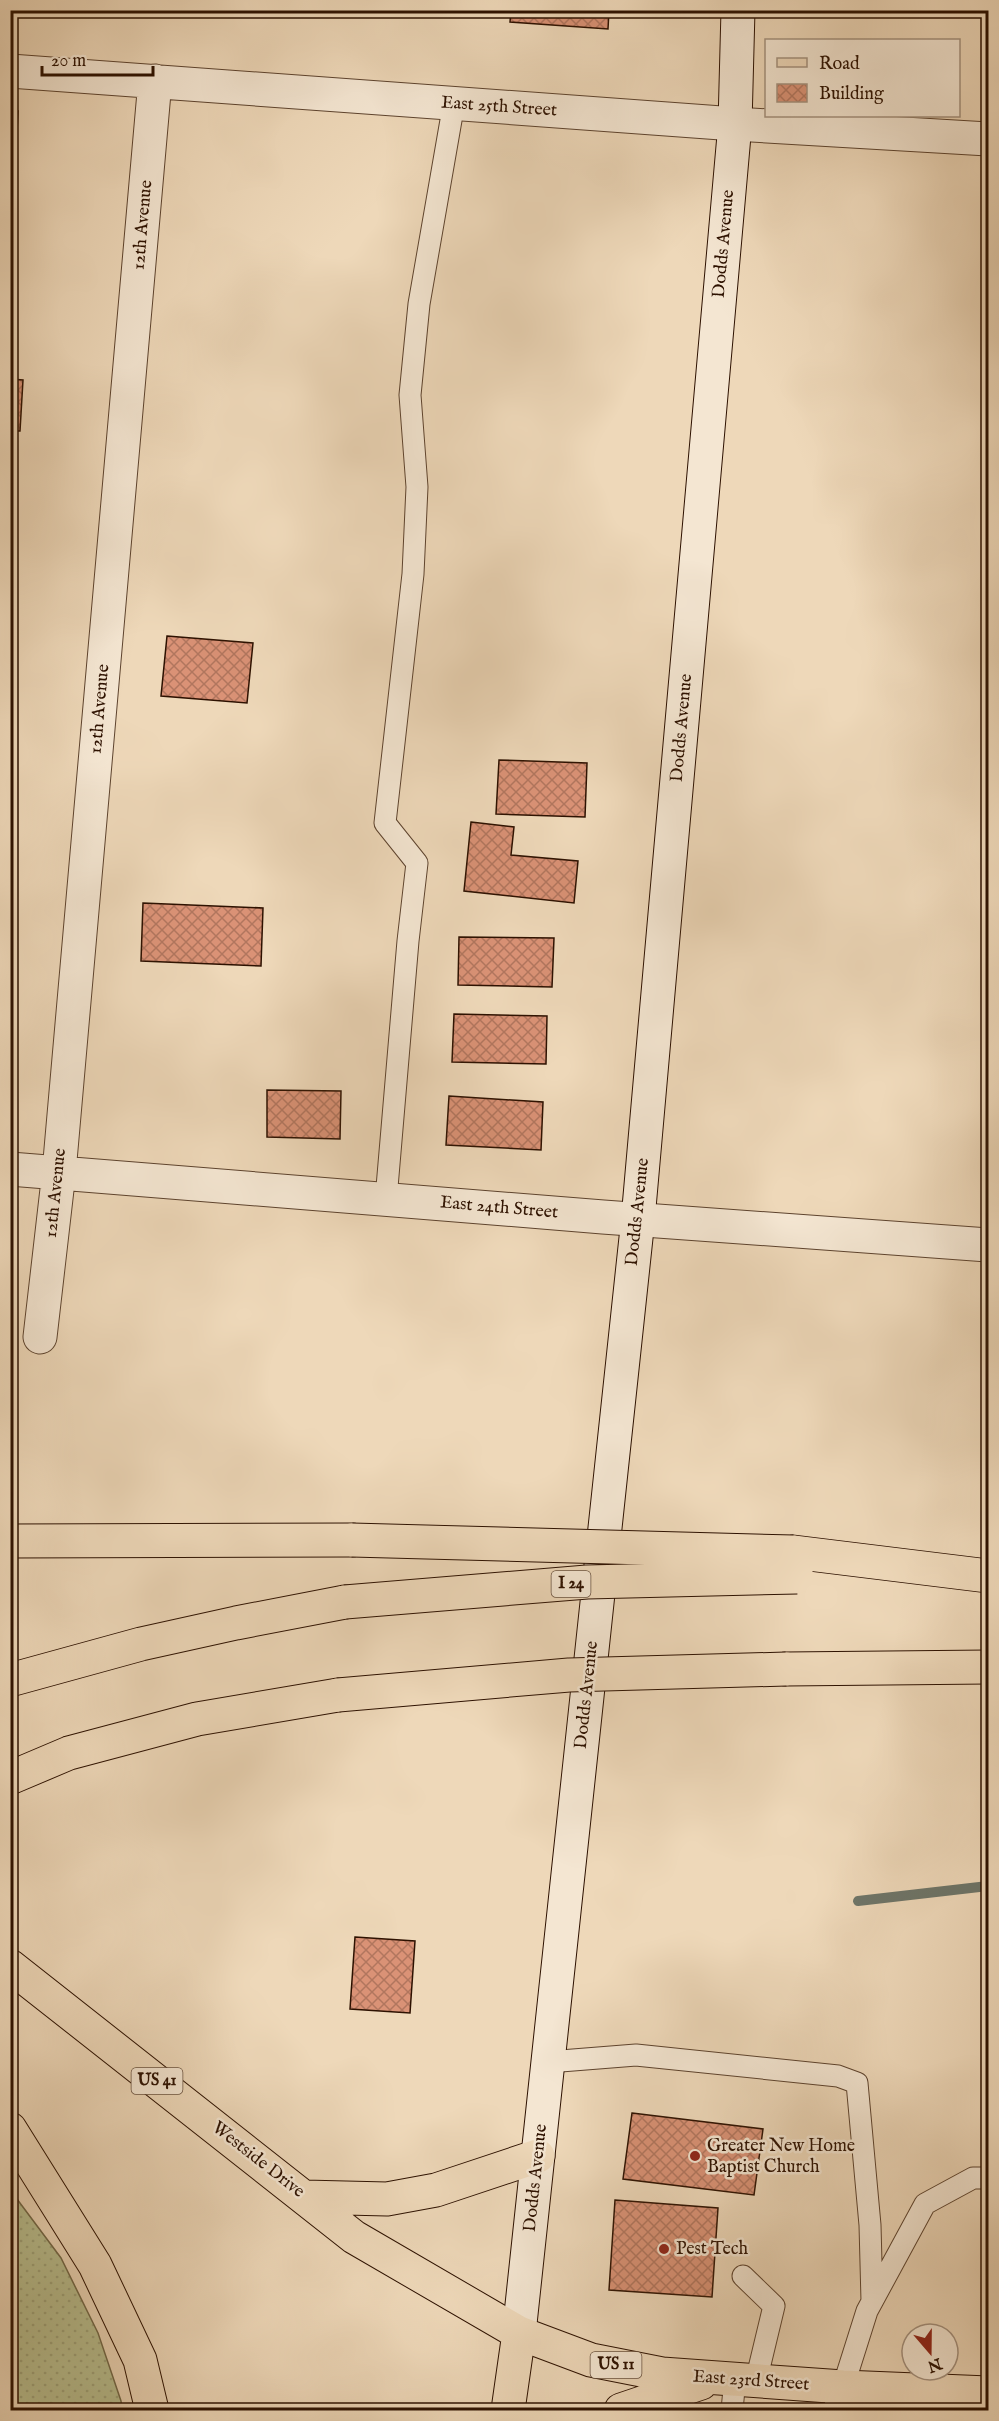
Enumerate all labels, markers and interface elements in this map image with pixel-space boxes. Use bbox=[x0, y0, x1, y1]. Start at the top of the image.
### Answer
scale bar bbox=[42, 39, 153, 77]
legend bbox=[765, 39, 960, 117]
text: 20 m bbox=[51, 50, 86, 73]
text: Road bbox=[819, 53, 860, 76]
text: Building bbox=[819, 83, 884, 106]
street label: East 25th Street bbox=[440, 91, 558, 123]
street label: 12th Avenue bbox=[128, 179, 158, 271]
street label: Dodds Avenue bbox=[708, 189, 740, 299]
street label: 12th Avenue bbox=[85, 663, 115, 755]
street label: Dodds Avenue bbox=[666, 673, 698, 783]
street label: 12th Avenue bbox=[40, 1147, 72, 1239]
street label: Dodds Avenue bbox=[621, 1157, 655, 1267]
street label: East 24th Street bbox=[439, 1191, 559, 1225]
road number: I 24 bbox=[552, 1571, 590, 1597]
street label: Dodds Avenue bbox=[570, 1640, 604, 1750]
road number: US 41 bbox=[132, 2068, 182, 2094]
street label: Westside Drive bbox=[207, 2117, 309, 2203]
street label: Dodds Avenue bbox=[519, 2123, 553, 2233]
place label: Greater New Home Baptist Church bbox=[707, 2135, 855, 2179]
marker: Greater New Home Baptist Church bbox=[688, 2149, 702, 2163]
place label: Pest Tech bbox=[676, 2238, 748, 2261]
marker: Pest Tech bbox=[657, 2242, 671, 2256]
north arrow bbox=[900, 2322, 960, 2382]
road number: US 11 bbox=[590, 2352, 642, 2378]
text: N bbox=[924, 2352, 945, 2376]
street label: East 23rd Street bbox=[692, 2365, 810, 2397]

